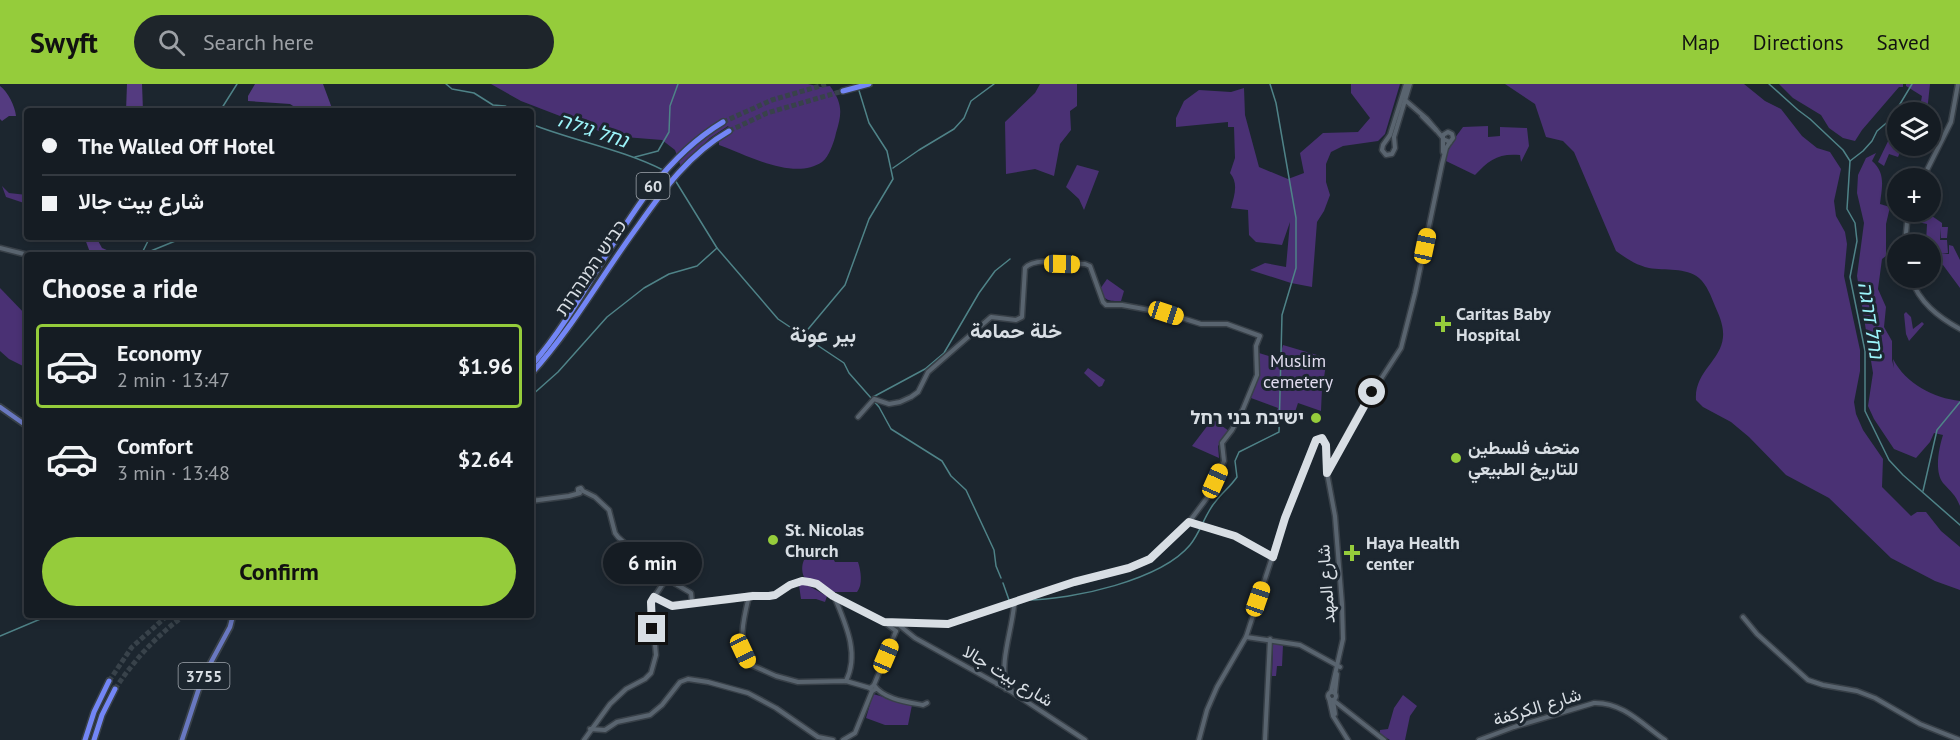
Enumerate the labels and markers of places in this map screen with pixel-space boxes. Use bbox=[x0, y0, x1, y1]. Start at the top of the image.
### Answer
place label: Caritas Baby Hospital bbox=[1456, 302, 1551, 346]
marker: Caritas Baby Hospital bbox=[1434, 315, 1452, 333]
place label: ישיבת בני רחל bbox=[1190, 406, 1304, 429]
marker: ישיבת בני רחל bbox=[1309, 411, 1323, 425]
place label: متحف فلسطين للتاريخ الطبيعي bbox=[1468, 436, 1580, 484]
marker: متحف فلسطين للتاريخ الطبيعي bbox=[1449, 451, 1463, 465]
place label: St. Nicolas Church bbox=[785, 518, 865, 562]
place label: Haya Health center bbox=[1366, 531, 1460, 575]
marker: St. Nicolas Church bbox=[766, 533, 780, 547]
marker: Haya Health center bbox=[1343, 544, 1361, 562]

